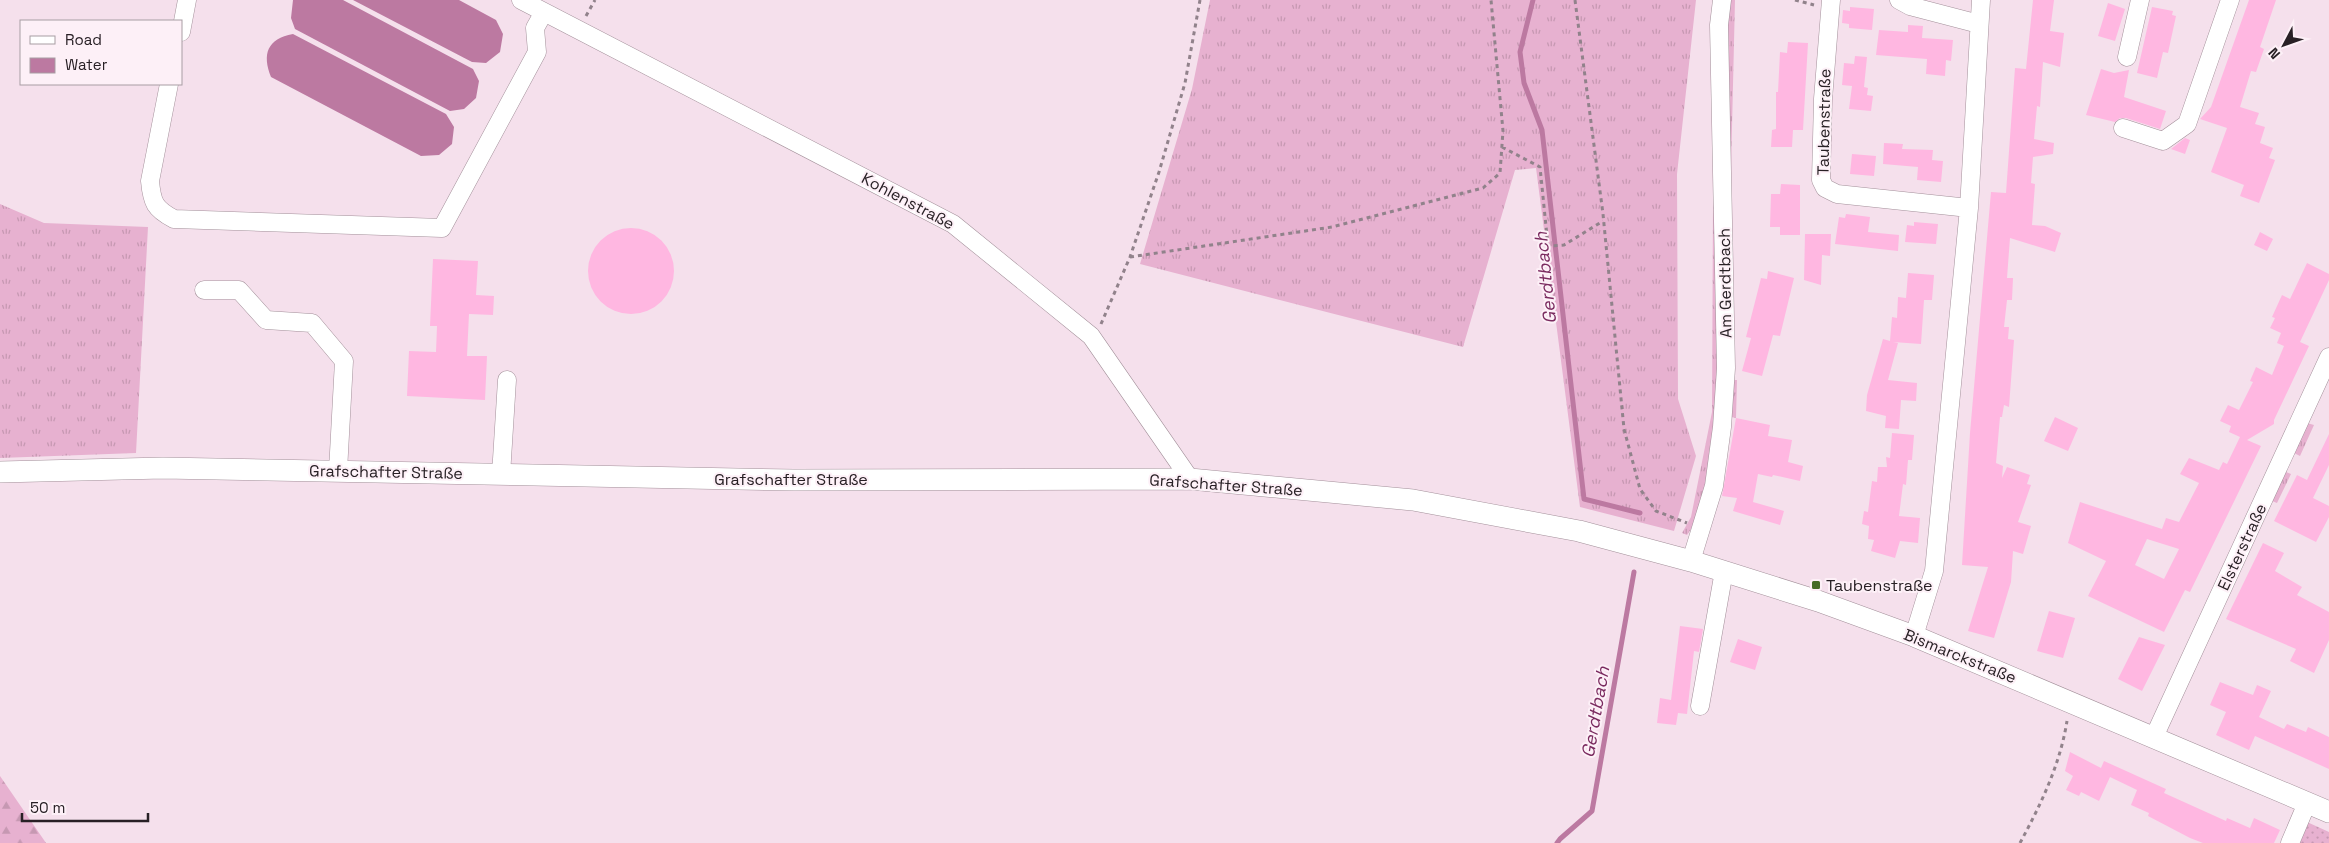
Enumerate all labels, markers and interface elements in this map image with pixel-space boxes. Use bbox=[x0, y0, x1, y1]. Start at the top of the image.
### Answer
legend bbox=[20, 20, 182, 85]
north arrow bbox=[2259, 20, 2309, 70]
text: Road bbox=[65, 30, 102, 49]
text: N bbox=[2264, 44, 2284, 63]
text: Water bbox=[65, 55, 108, 74]
street label: Taubenstraße bbox=[1813, 69, 1835, 175]
street label: Kohlenstraße bbox=[858, 168, 958, 234]
street label: Am Gerdtbach bbox=[1714, 228, 1736, 338]
water label: Gerdtbach bbox=[1529, 230, 1561, 325]
street label: Grafschafter Straße bbox=[309, 460, 463, 484]
street label: Grafschafter Straße bbox=[714, 469, 868, 490]
street label: Grafschafter Straße bbox=[1149, 469, 1303, 501]
street label: Elsterstraße bbox=[2213, 500, 2271, 594]
place label: Taubenstraße bbox=[1826, 575, 1932, 596]
marker: Taubenstraße bbox=[1810, 579, 1822, 591]
street label: Bismarckstraße bbox=[1901, 624, 2019, 688]
water label: Gerdtbach bbox=[1576, 664, 1615, 759]
scale bar bbox=[22, 790, 149, 822]
text: 50 m bbox=[30, 798, 65, 817]

